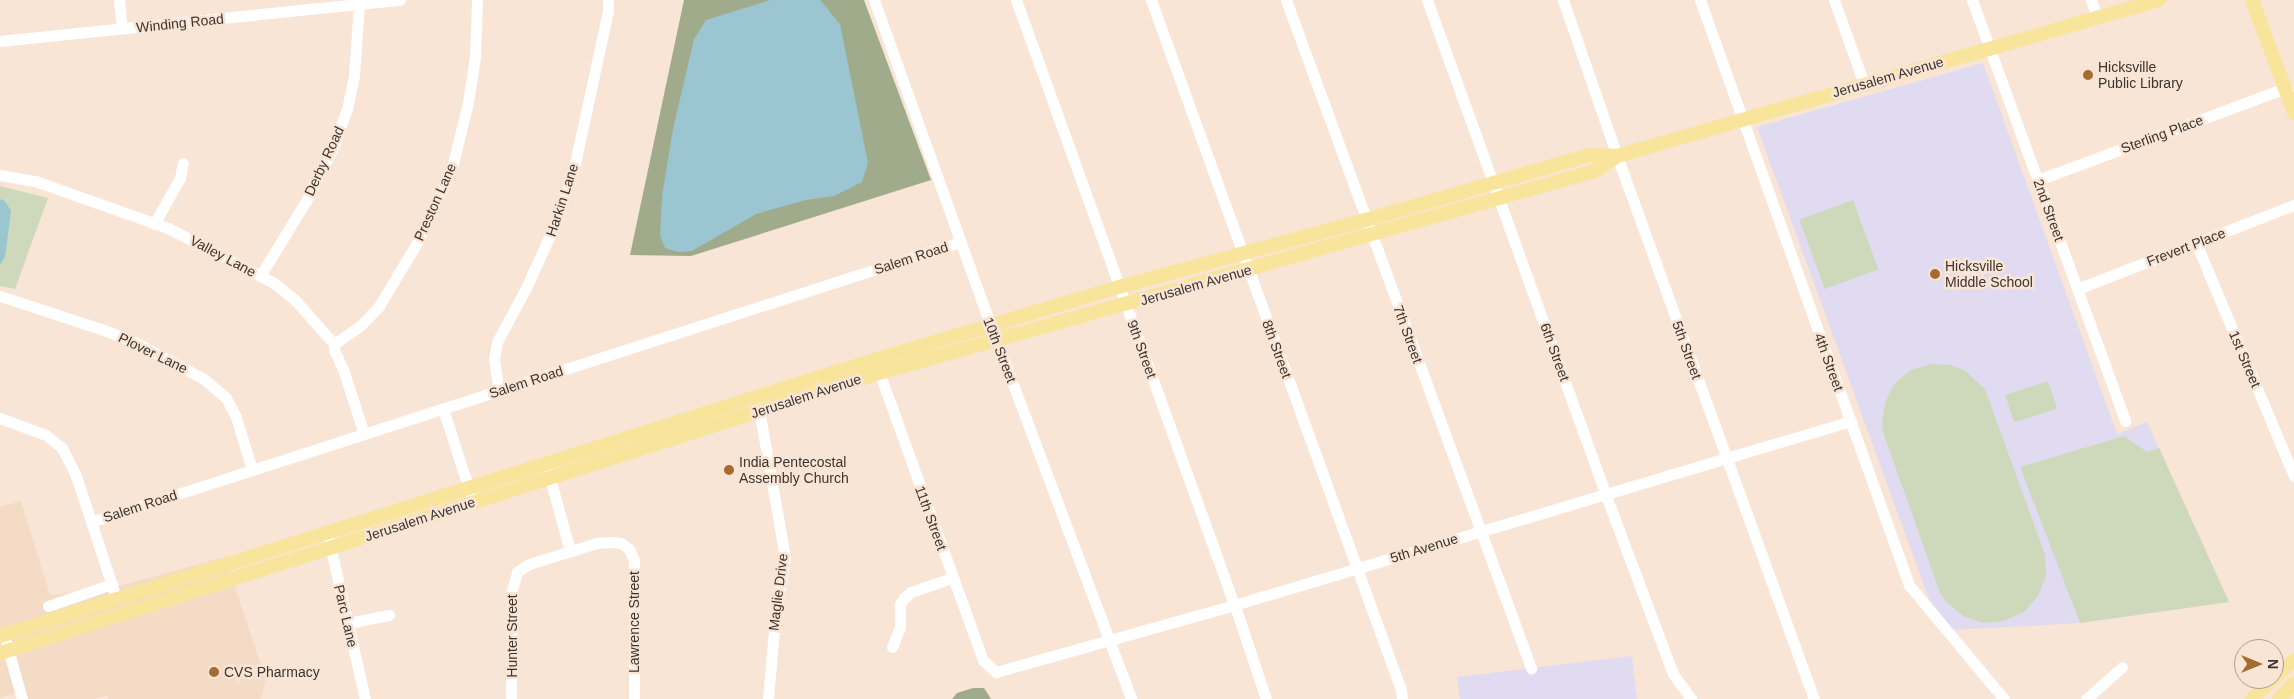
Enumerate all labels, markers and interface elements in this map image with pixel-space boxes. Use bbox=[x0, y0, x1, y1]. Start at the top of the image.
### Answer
street label: Winding Road bbox=[135, 10, 225, 36]
street label: Jerusalem Avenue bbox=[1830, 53, 1946, 101]
place label: Hicksville Public Library bbox=[2098, 59, 2183, 92]
marker: Hicksville Public Library bbox=[2082, 69, 2094, 81]
street label: Sterling Place bbox=[2119, 111, 2205, 157]
street label: Derby Road bbox=[301, 124, 347, 198]
street label: Preston Lane bbox=[410, 161, 460, 243]
street label: Harkin Lane bbox=[542, 162, 582, 238]
street label: 2nd Street bbox=[2030, 177, 2068, 243]
street label: Frevert Place bbox=[2144, 224, 2228, 270]
street label: Valley Lane bbox=[187, 232, 259, 280]
street label: Salem Road bbox=[872, 238, 950, 278]
place label: Hicksville Middle School bbox=[1945, 258, 2033, 290]
street label: Jerusalem Avenue bbox=[1138, 261, 1254, 309]
marker: Hicksville Middle School bbox=[1929, 268, 1941, 280]
street label: 7th Street bbox=[1390, 303, 1426, 365]
street label: 10th Street bbox=[980, 315, 1020, 385]
street label: 9th Street bbox=[1124, 318, 1160, 380]
street label: 8th Street bbox=[1259, 318, 1295, 380]
street label: 5th Street bbox=[1669, 319, 1705, 381]
street label: 6th Street bbox=[1537, 321, 1573, 383]
street label: 1st Street bbox=[2226, 328, 2264, 390]
street label: Plover Lane bbox=[116, 329, 190, 377]
street label: 4th Street bbox=[1811, 331, 1847, 393]
street label: Salem Road bbox=[487, 362, 565, 402]
street label: Jerusalem Avenue bbox=[748, 370, 864, 422]
place label: India Pentecostal Assembly Church bbox=[739, 454, 849, 487]
marker: India Pentecostal Assembly Church bbox=[723, 464, 735, 476]
street label: 11th Street bbox=[912, 483, 950, 553]
street label: Salem Road bbox=[101, 486, 179, 526]
street label: Jerusalem Avenue bbox=[362, 493, 478, 545]
street label: 5th Avenue bbox=[1388, 530, 1460, 566]
street label: Maglie Drive bbox=[765, 552, 791, 632]
street label: Lawrence Street bbox=[626, 571, 642, 673]
street label: Parc Lane bbox=[331, 583, 361, 649]
street label: Hunter Street bbox=[504, 594, 520, 678]
north arrow bbox=[2234, 639, 2284, 689]
text: N bbox=[2265, 659, 2281, 669]
place label: CVS Pharmacy bbox=[224, 664, 320, 680]
marker: CVS Pharmacy bbox=[208, 666, 220, 678]

